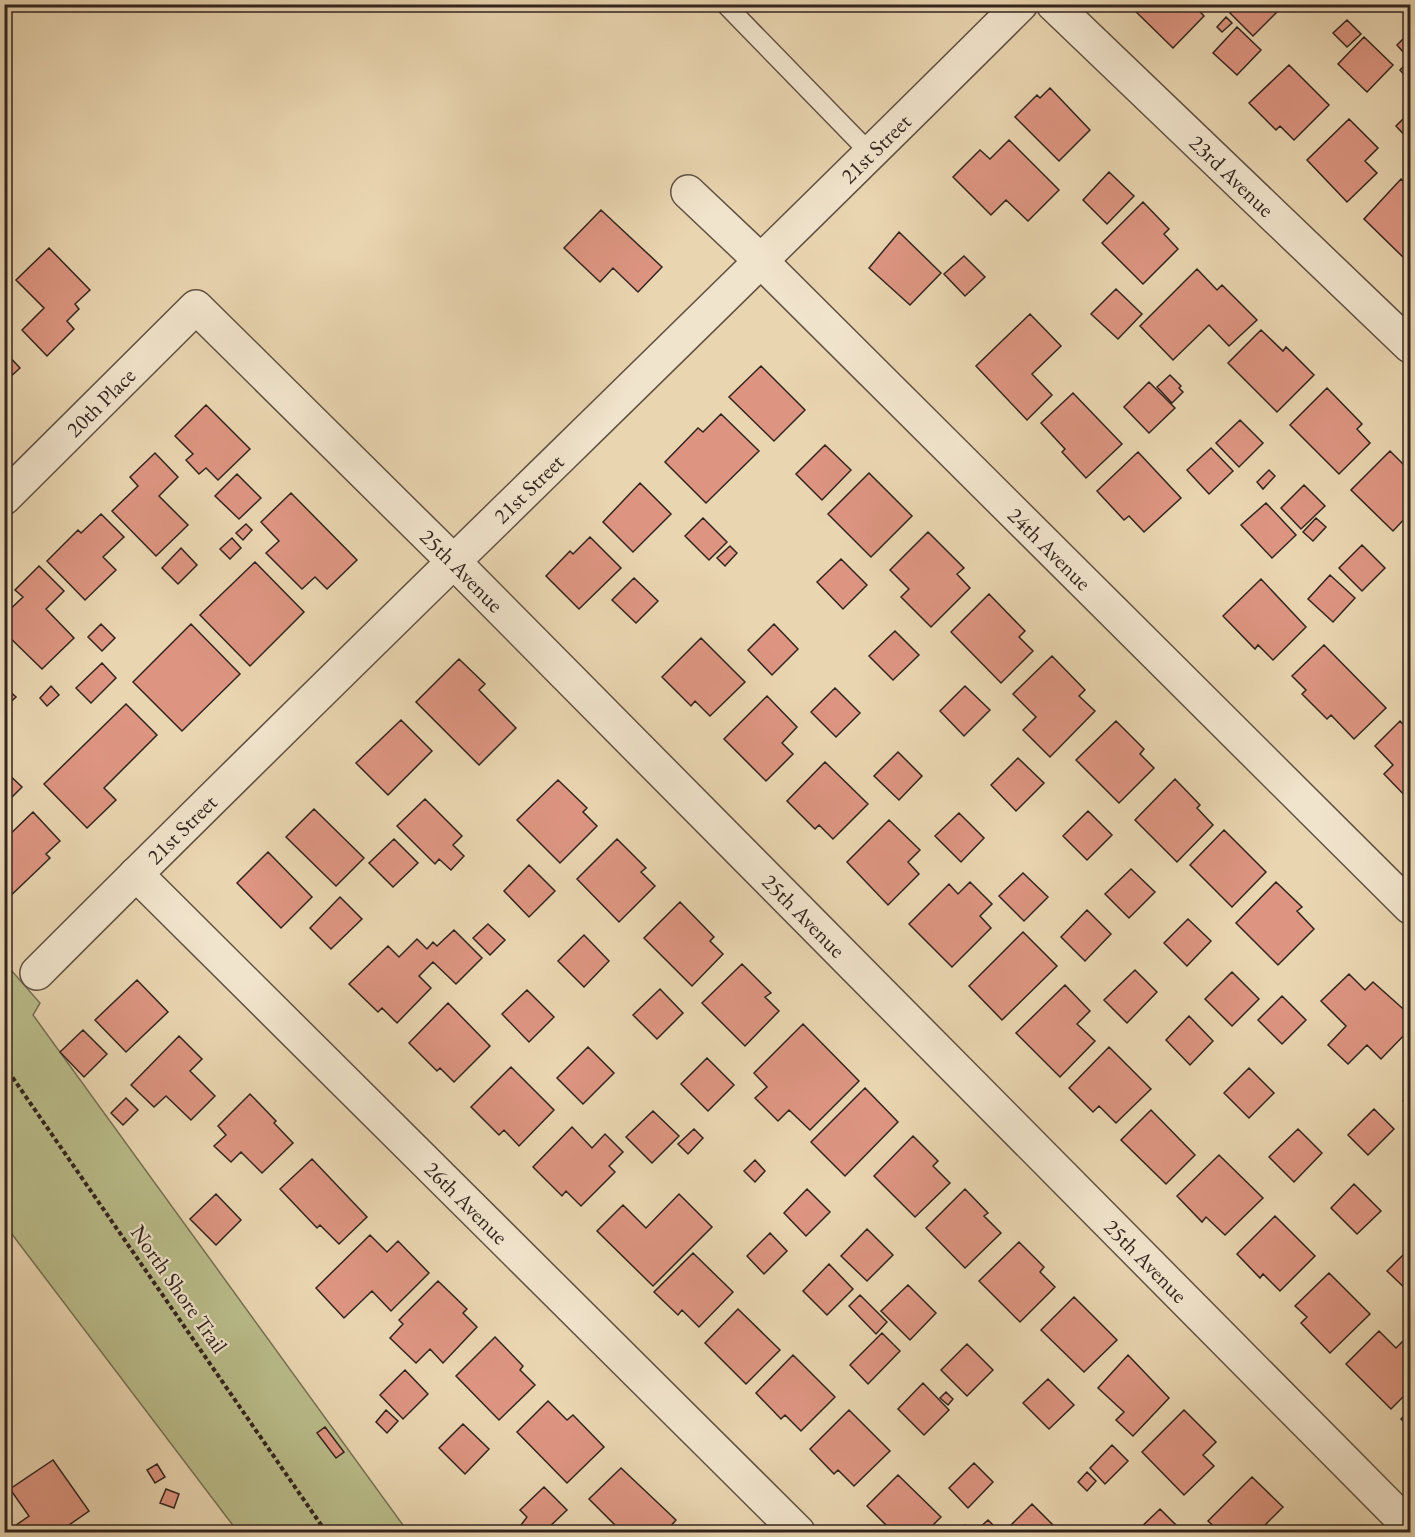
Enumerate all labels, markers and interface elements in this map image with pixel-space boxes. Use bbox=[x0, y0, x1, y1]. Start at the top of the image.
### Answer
street label: 21st Street bbox=[834, 107, 917, 190]
street label: 23rd Avenue bbox=[1183, 128, 1281, 223]
street label: 20th Place bbox=[59, 361, 142, 443]
street label: 21st Street bbox=[487, 447, 570, 530]
street label: 24th Avenue bbox=[1002, 500, 1098, 597]
street label: 25th Avenue bbox=[414, 522, 510, 619]
street label: 21st Street bbox=[140, 788, 223, 870]
street label: 25th Avenue bbox=[756, 867, 852, 964]
street label: 26th Avenue bbox=[418, 1155, 515, 1251]
street label: 25th Avenue bbox=[1098, 1212, 1194, 1309]
street label: North Shore Trail bbox=[124, 1219, 234, 1359]

